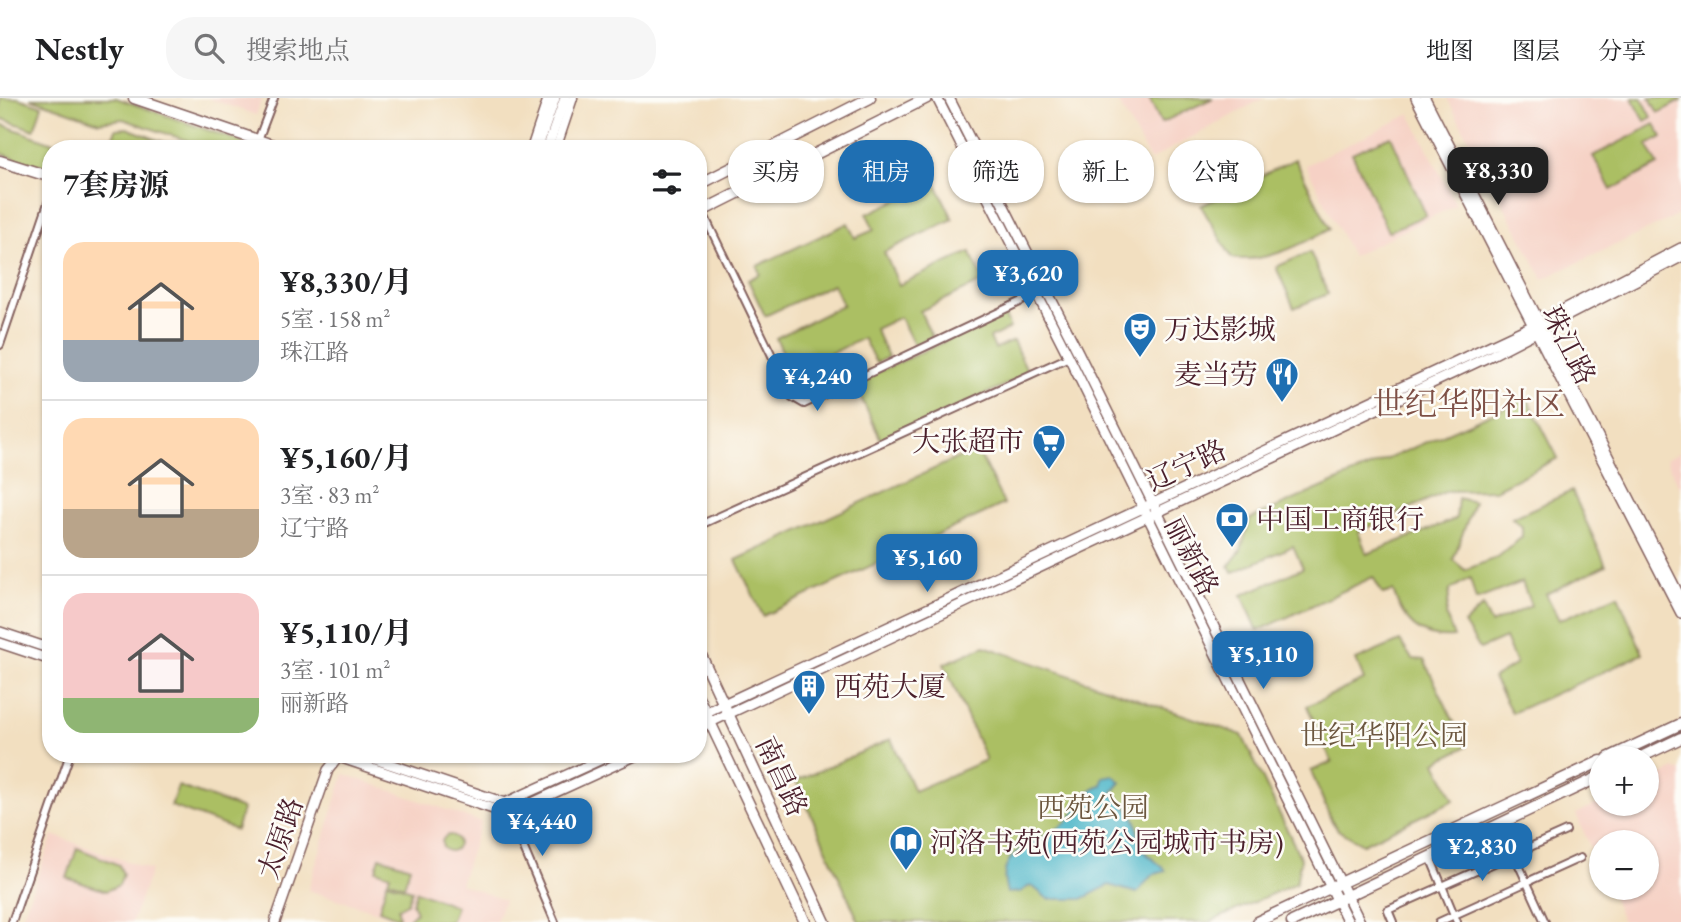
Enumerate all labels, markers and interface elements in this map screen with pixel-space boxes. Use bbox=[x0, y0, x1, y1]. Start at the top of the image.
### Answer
search box bbox=[166, 17, 656, 80]
text: Nestly bbox=[35, 27, 124, 70]
icon: search bbox=[190, 29, 228, 67]
text: 搜索地点 bbox=[246, 33, 350, 67]
text: 地图 bbox=[1426, 35, 1474, 66]
text: 图层 bbox=[1512, 35, 1560, 66]
text: 分享 bbox=[1598, 35, 1646, 66]
chip: 买房 bbox=[728, 140, 824, 203]
chip: 租房 bbox=[838, 140, 934, 203]
chip: 筛选 bbox=[948, 140, 1044, 203]
chip: 新上 bbox=[1058, 140, 1154, 203]
chip: 公寓 bbox=[1168, 140, 1264, 203]
pin: ¥8,330 bbox=[1441, 148, 1555, 207]
text: ¥8,330 bbox=[1463, 155, 1533, 185]
icon: filters bbox=[648, 163, 686, 201]
text: 7套房源 bbox=[63, 165, 169, 204]
pin: ¥3,620 bbox=[971, 250, 1085, 310]
text: ¥3,620 bbox=[993, 258, 1063, 288]
text: ¥8,330/月 bbox=[280, 262, 413, 301]
icon: home bbox=[119, 270, 203, 354]
street label: 珠江路 bbox=[1534, 299, 1604, 391]
text: 5室 · 158 m² bbox=[280, 304, 390, 334]
theatre icon: 万达影城 bbox=[1121, 310, 1159, 359]
place label: 万达影城 bbox=[1164, 311, 1276, 347]
text: 珠江路 bbox=[280, 337, 349, 367]
pin: ¥4,240 bbox=[760, 354, 874, 413]
restaurant icon: 麦当劳 bbox=[1263, 355, 1301, 404]
place label: 麦当劳 bbox=[1174, 356, 1258, 392]
text: ¥4,240 bbox=[782, 361, 852, 391]
district label: 世纪华阳社区 bbox=[1373, 383, 1565, 425]
supermarket icon: 大张超市 bbox=[1030, 422, 1068, 471]
place label: 大张超市 bbox=[912, 423, 1024, 459]
street label: 辽宁路 bbox=[1140, 431, 1232, 499]
text: ¥5,160/月 bbox=[280, 438, 413, 477]
icon: home bbox=[119, 446, 203, 530]
text: 3室 · 83 m² bbox=[280, 480, 379, 510]
bank icon: 中国工商银行 bbox=[1213, 500, 1251, 549]
place label: 中国工商银行 bbox=[1256, 501, 1424, 537]
street label: 丽新路 bbox=[1157, 510, 1227, 602]
text: 辽宁路 bbox=[280, 513, 349, 543]
pin: ¥5,160 bbox=[870, 534, 984, 594]
text: ¥5,160 bbox=[892, 542, 962, 572]
text: ¥5,110/月 bbox=[280, 613, 413, 652]
icon: home bbox=[119, 621, 203, 705]
pin: ¥5,110 bbox=[1206, 632, 1320, 691]
text: ¥5,110 bbox=[1228, 639, 1298, 669]
text: 3室 · 101 m² bbox=[280, 655, 390, 685]
building icon: 西苑大厦 bbox=[790, 667, 828, 716]
place label: 西苑大厦 bbox=[834, 668, 946, 704]
text: 丽新路 bbox=[280, 688, 349, 718]
park label: 世纪华阳公园 bbox=[1300, 717, 1468, 753]
street label: 南昌路 bbox=[748, 730, 816, 822]
map controls bbox=[1589, 746, 1659, 900]
button: + bbox=[1589, 746, 1659, 816]
park label: 西苑公园 bbox=[1037, 789, 1149, 825]
street label: 太原路 bbox=[249, 792, 311, 884]
pin: ¥4,440 bbox=[485, 798, 599, 858]
text: ¥4,440 bbox=[507, 806, 577, 836]
library icon: 河洛书苑(西苑公园城市书房) bbox=[887, 823, 925, 872]
place label: 河洛书苑(西苑公园城市书房) bbox=[930, 824, 1284, 860]
pin: ¥2,830 bbox=[1425, 824, 1539, 883]
button: − bbox=[1589, 830, 1659, 900]
text: ¥2,830 bbox=[1447, 831, 1517, 861]

